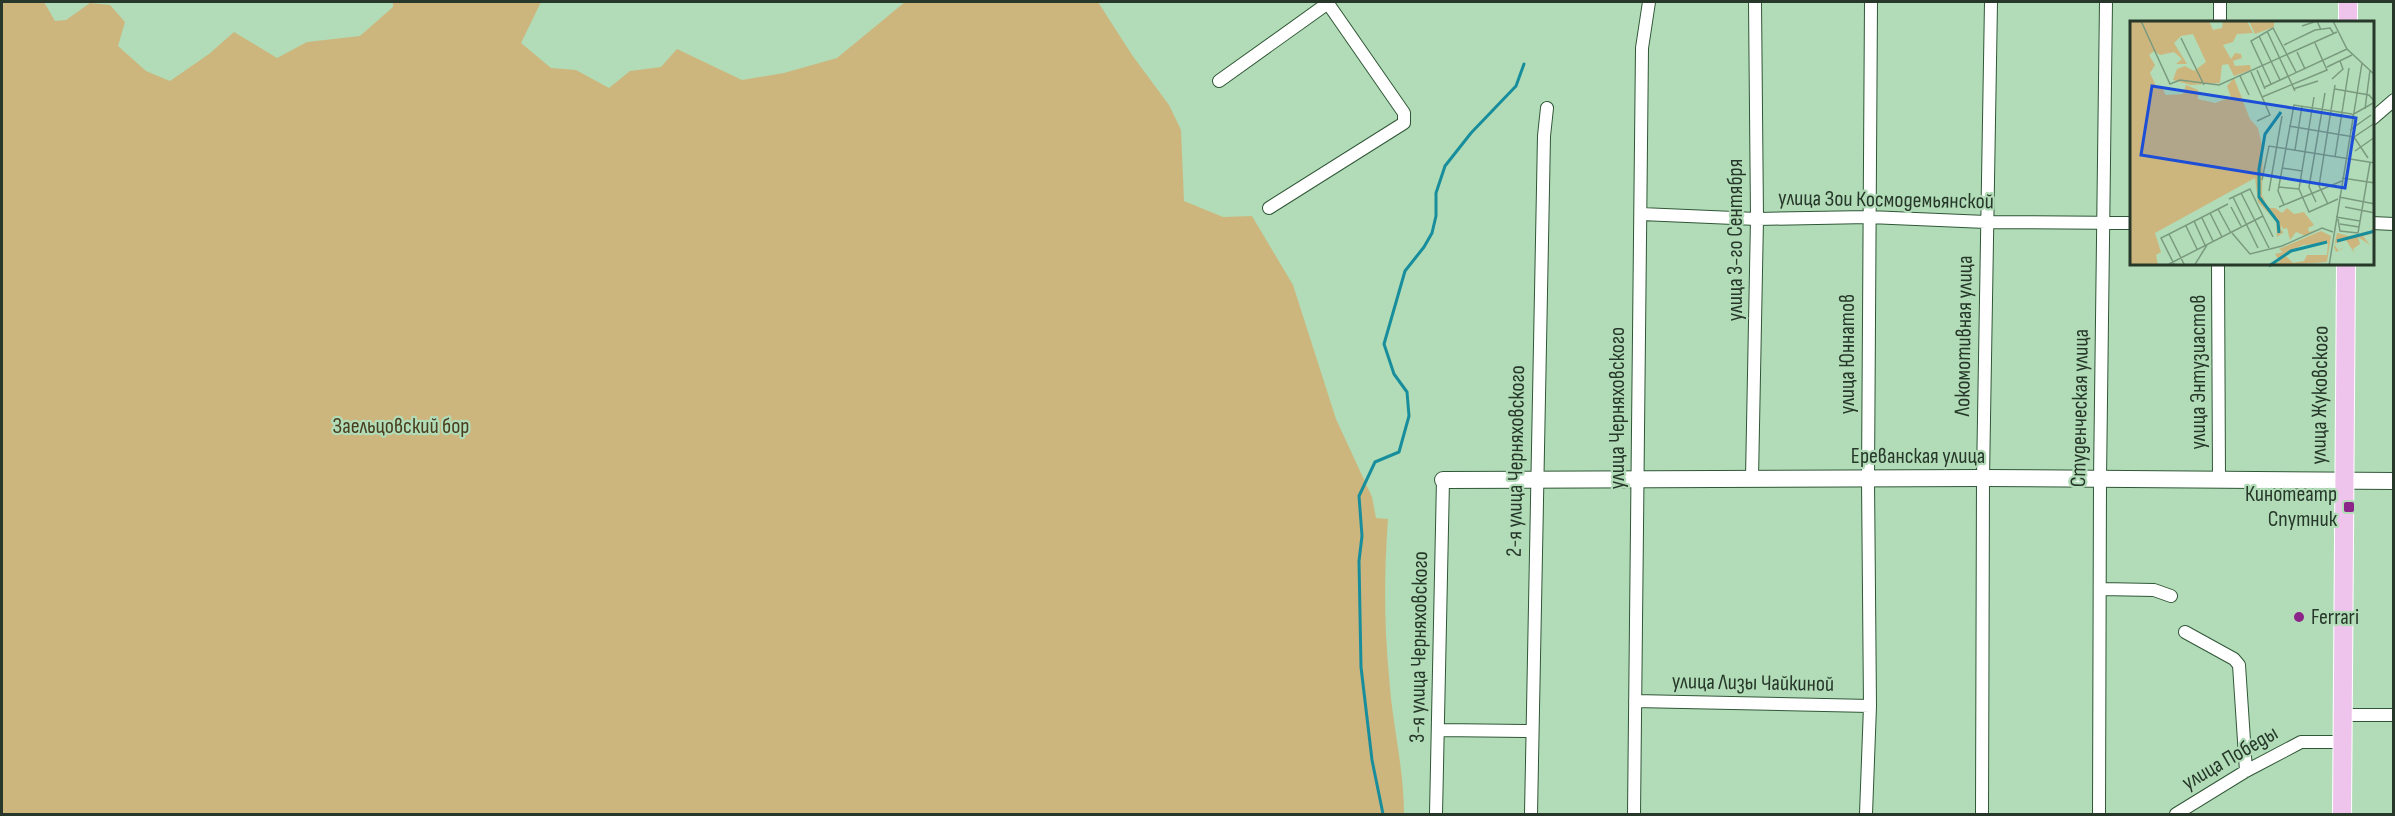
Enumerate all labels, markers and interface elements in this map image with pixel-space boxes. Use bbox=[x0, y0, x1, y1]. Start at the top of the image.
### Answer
inset map bbox=[2130, 21, 2374, 266]
street label: улица 3-го Сентября bbox=[1722, 159, 1749, 321]
street label: улица Зои Космодемьянской bbox=[1778, 185, 1994, 215]
street label: Локомотивная улица bbox=[1949, 255, 1979, 418]
street label: улица Юннатов bbox=[1834, 294, 1861, 414]
street label: улица Энтузиастов bbox=[2185, 295, 2212, 449]
street label: улица Жуковского bbox=[2305, 325, 2335, 465]
street label: улица Черняховского bbox=[1604, 327, 1631, 489]
street label: Студенческая улица bbox=[2065, 329, 2095, 487]
street label: 2-я улица Черняховского bbox=[1501, 365, 1531, 557]
park label: Заельцовский бор bbox=[333, 413, 469, 440]
street label: Ереванская улица bbox=[1851, 443, 1985, 470]
place label: Кинотеатр Спутник bbox=[2245, 481, 2338, 533]
marker: Кинотеатр Спутник bbox=[2342, 500, 2356, 514]
street label: 3-я улица Черняховского bbox=[1404, 551, 1434, 743]
place label: Ferrari bbox=[2311, 604, 2359, 631]
marker: Ferrari bbox=[2292, 610, 2306, 624]
street label: улица Лизы Чайкиной bbox=[1672, 668, 1834, 698]
street label: улица Победы bbox=[2177, 720, 2283, 796]

